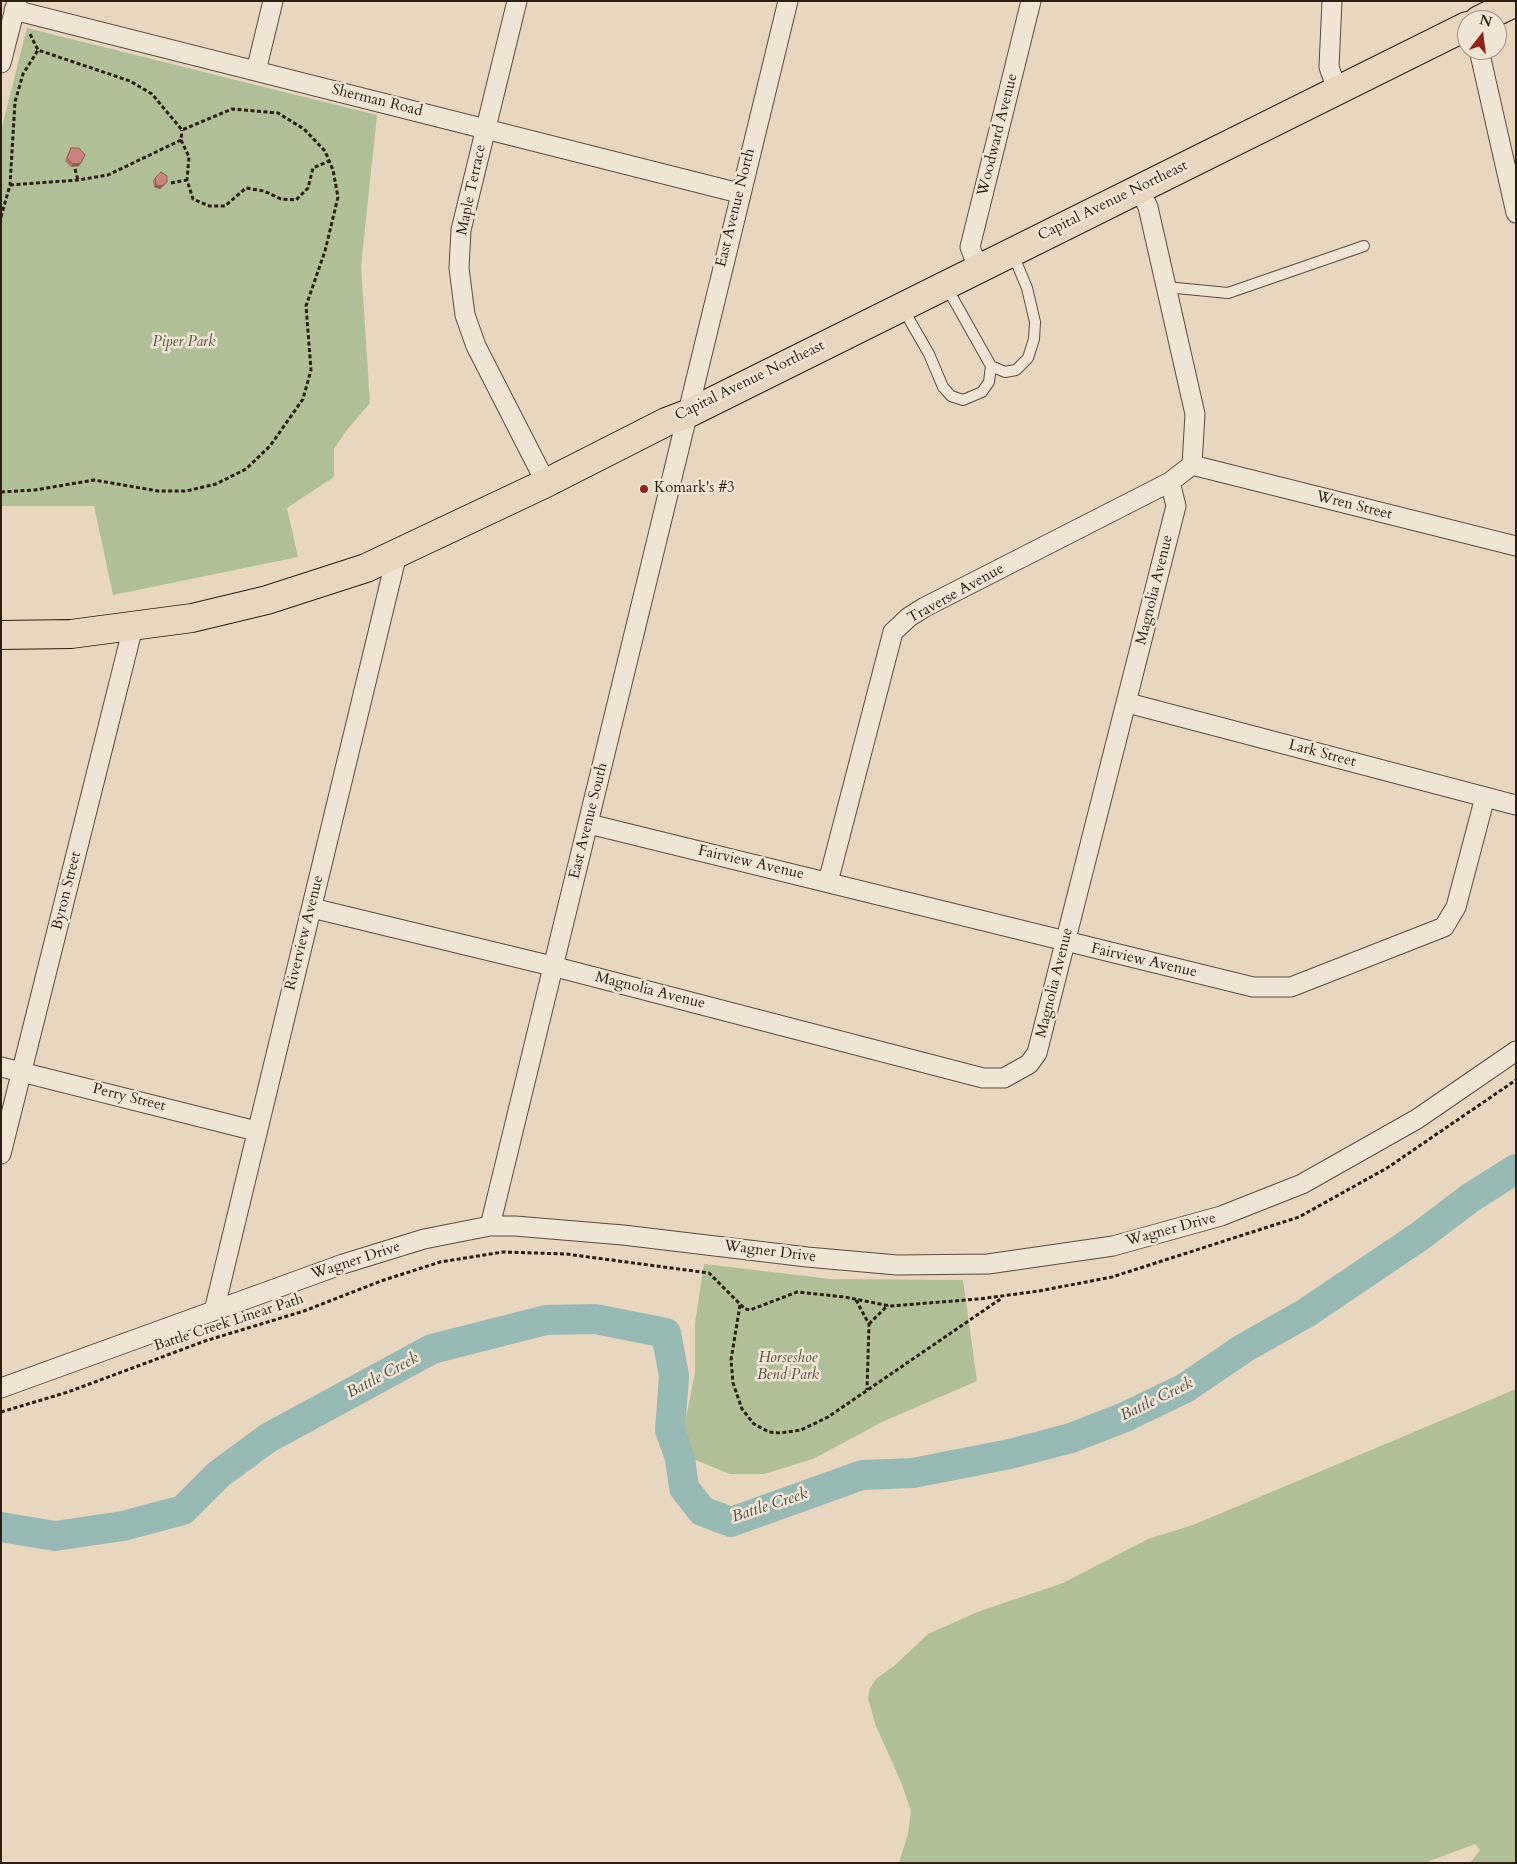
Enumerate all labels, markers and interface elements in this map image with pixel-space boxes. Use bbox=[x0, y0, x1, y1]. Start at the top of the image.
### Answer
north arrow bbox=[1457, 10, 1507, 60]
text: N bbox=[1477, 10, 1494, 32]
street label: Woodward Avenue bbox=[974, 72, 1022, 198]
street label: Sherman Road bbox=[330, 81, 424, 121]
street label: Maple Terrace bbox=[454, 143, 490, 237]
street label: East Avenue North bbox=[713, 147, 759, 269]
street label: Capital Avenue Northeast bbox=[1035, 157, 1191, 245]
park label: Piper Park bbox=[153, 334, 215, 352]
street label: Capital Avenue Northeast bbox=[672, 337, 828, 425]
place label: Komark's #3 bbox=[654, 480, 735, 498]
marker: Komark's #3 bbox=[638, 483, 650, 495]
street label: Wren Street bbox=[1314, 488, 1394, 524]
street label: Magnolia Avenue bbox=[1133, 533, 1177, 647]
street label: Traverse Avenue bbox=[905, 560, 1007, 628]
street label: Lark Street bbox=[1286, 736, 1358, 772]
street label: East Avenue South bbox=[566, 761, 612, 881]
street label: Fairview Avenue bbox=[696, 842, 806, 884]
street label: Byron Street bbox=[49, 850, 85, 932]
street label: Riverview Avenue bbox=[282, 874, 328, 992]
street label: Magnolia Avenue bbox=[1033, 926, 1077, 1040]
street label: Fairview Avenue bbox=[1089, 940, 1199, 982]
street label: Magnolia Avenue bbox=[593, 969, 707, 1013]
street label: Perry Street bbox=[91, 1080, 167, 1116]
street label: Wagner Drive bbox=[1124, 1209, 1218, 1251]
street label: Wagner Drive bbox=[723, 1237, 817, 1267]
street label: Wagner Drive bbox=[309, 1238, 403, 1284]
street label: Battle Creek Linear Path bbox=[152, 1290, 306, 1356]
water label: Battle Creek bbox=[344, 1349, 422, 1403]
park label: Horseshoe Bend Park bbox=[757, 1350, 819, 1385]
water label: Battle Creek bbox=[1117, 1374, 1197, 1426]
water label: Battle Creek bbox=[730, 1485, 810, 1527]

